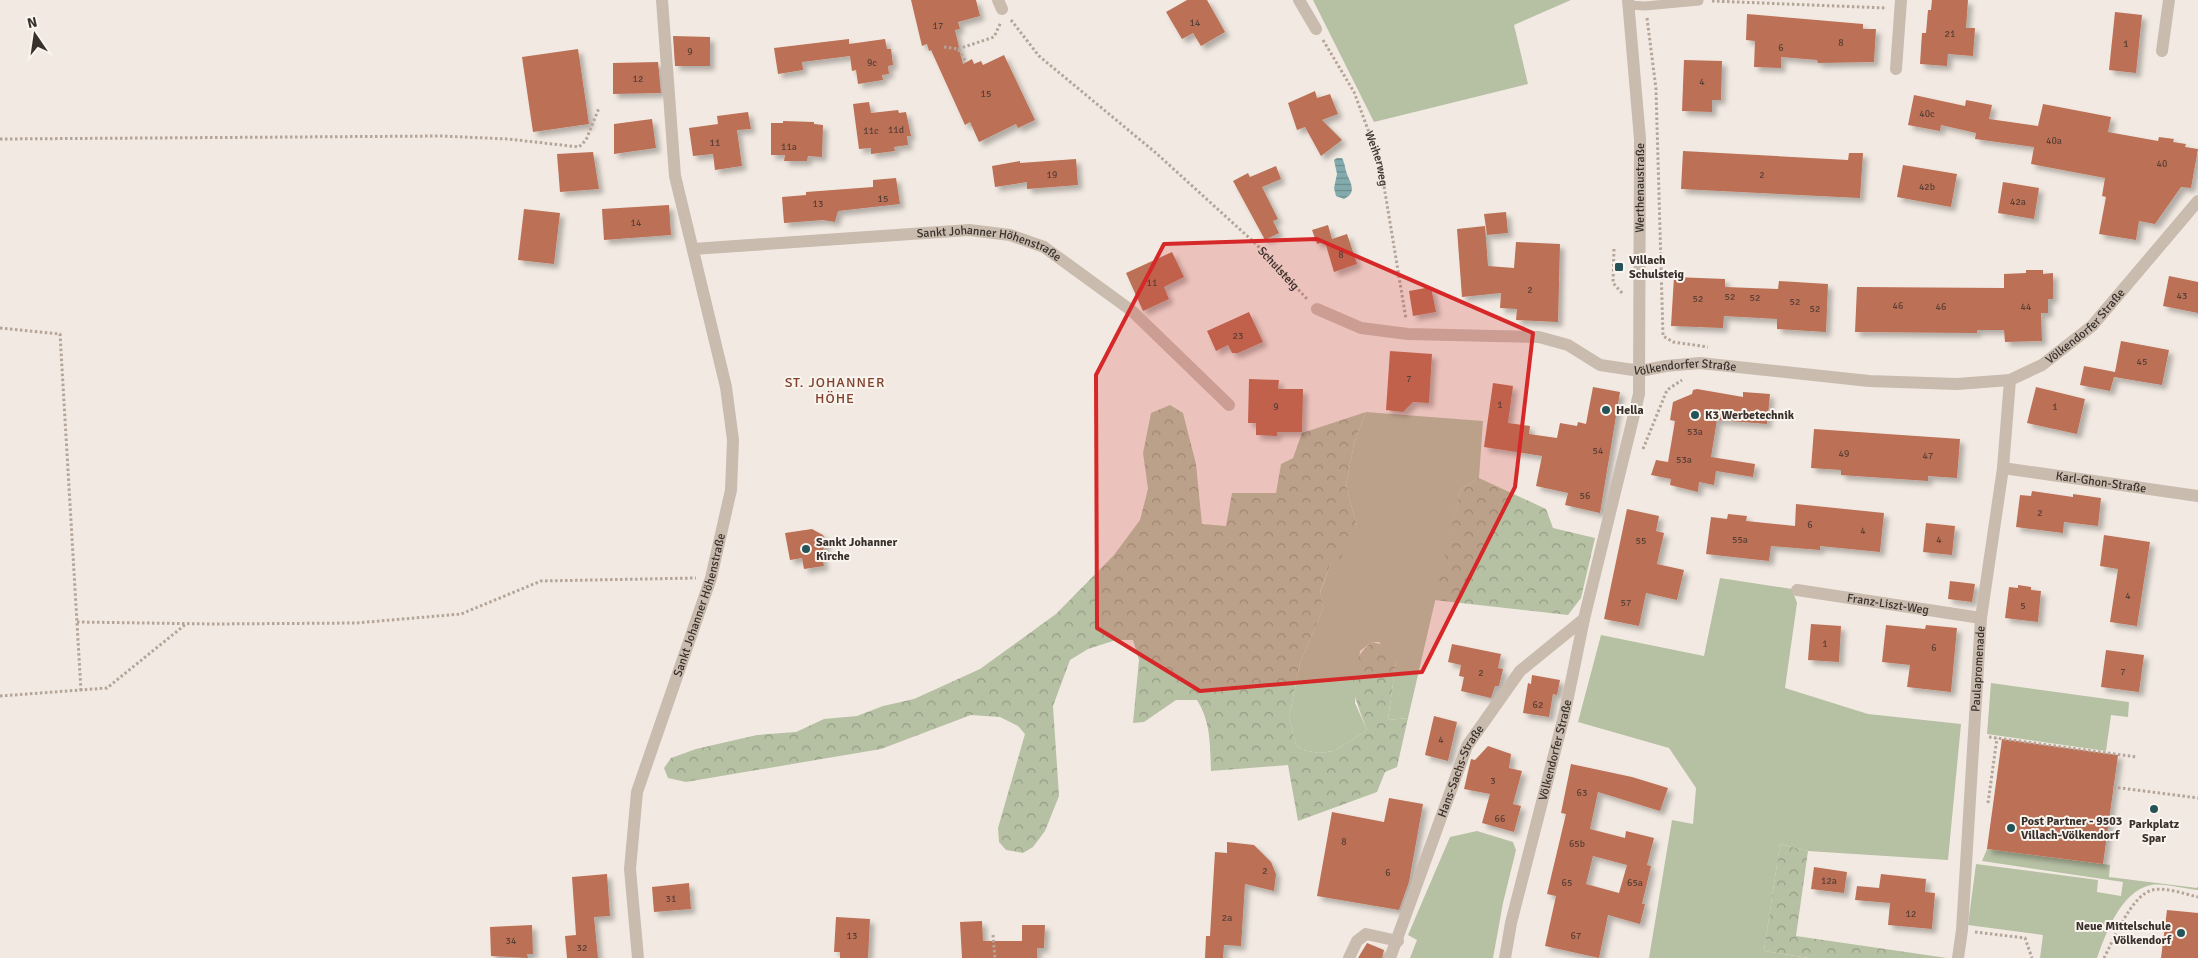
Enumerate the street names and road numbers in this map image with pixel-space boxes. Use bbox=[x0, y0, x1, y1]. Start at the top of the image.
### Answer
street label: Weiherweg bbox=[1361, 129, 1391, 187]
street label: Werthenaustraße bbox=[1633, 143, 1648, 233]
street label: Sankt Johanner Höhenstraße bbox=[916, 223, 1064, 265]
street label: Schulsteig bbox=[1254, 244, 1302, 294]
street label: Völkendorfer Straße bbox=[2043, 286, 2128, 367]
street label: Völkendorfer Straße bbox=[1632, 356, 1737, 379]
street label: Karl-Ghon-Straße bbox=[2055, 469, 2147, 496]
street label: Sankt Johanner Höhenstraße bbox=[670, 532, 729, 679]
street label: Franz-Liszt-Weg bbox=[1846, 591, 1930, 618]
street label: Paulapromenade bbox=[1968, 625, 1989, 712]
street label: Völkendorfer Straße bbox=[1536, 698, 1575, 802]
street label: Hans-Sachs-Straße bbox=[1435, 722, 1487, 820]

